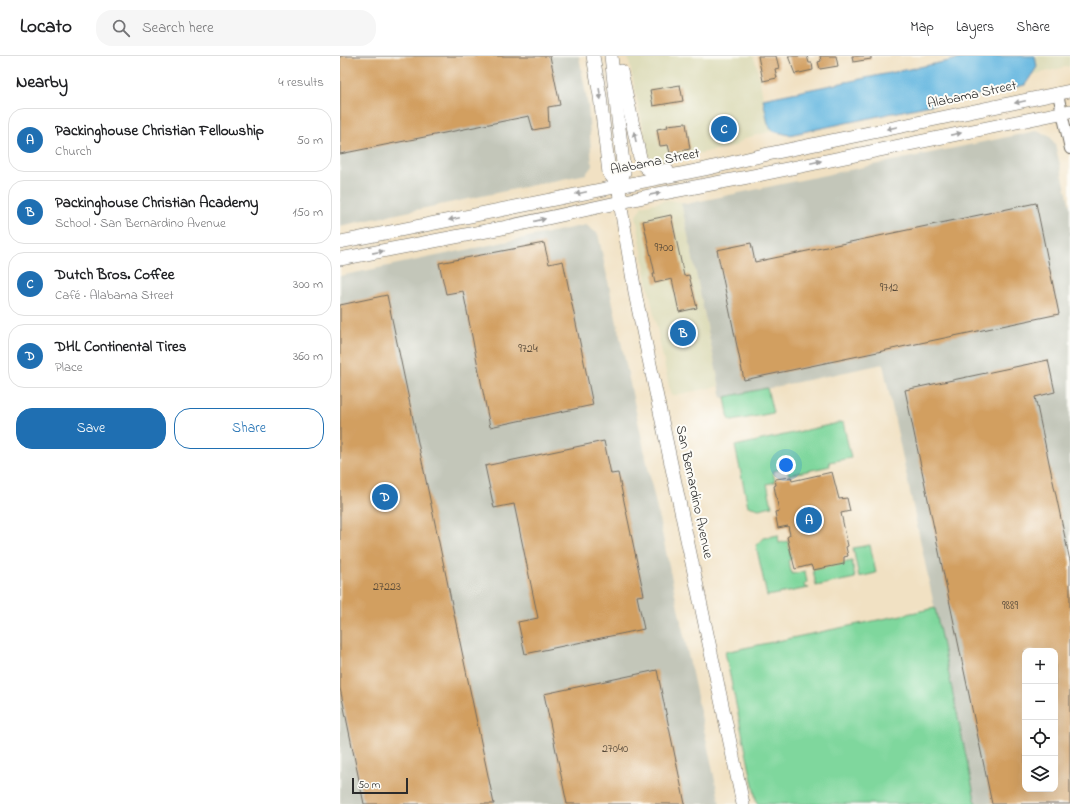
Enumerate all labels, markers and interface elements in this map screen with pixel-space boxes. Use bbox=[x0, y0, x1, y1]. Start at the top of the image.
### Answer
search box bbox=[96, 10, 376, 46]
text: Locato bbox=[20, 14, 72, 41]
icon: search bbox=[110, 17, 132, 39]
text: Search here bbox=[142, 17, 214, 39]
text: Map bbox=[910, 17, 934, 38]
text: Layers bbox=[956, 17, 994, 38]
text: Share bbox=[1016, 17, 1050, 38]
text: Nearby bbox=[16, 70, 68, 95]
text: 4 results bbox=[278, 73, 324, 92]
street label: Alabama Street bbox=[925, 75, 1019, 115]
one-way arrow bbox=[597, 88, 603, 100]
one-way arrow bbox=[1013, 99, 1026, 105]
pin: C bbox=[711, 114, 737, 144]
text: Packinghouse Christian Fellowship bbox=[55, 120, 264, 142]
one-way arrow bbox=[886, 125, 898, 131]
one-way arrow bbox=[950, 130, 962, 136]
text: A bbox=[26, 131, 34, 150]
text: 50 m bbox=[297, 131, 323, 150]
one-way arrow bbox=[632, 131, 638, 143]
text: Church bbox=[55, 142, 92, 161]
street label: Alabama Street bbox=[608, 143, 702, 181]
one-way arrow bbox=[809, 159, 822, 165]
one-way arrow bbox=[575, 190, 587, 196]
one-way arrow bbox=[649, 191, 661, 197]
text: Packinghouse Christian Academy bbox=[55, 192, 258, 214]
text: B bbox=[26, 203, 34, 222]
text: 150 m bbox=[292, 203, 323, 222]
text: School · San Bernardino Avenue bbox=[55, 214, 226, 233]
one-way arrow bbox=[447, 216, 460, 222]
one-way arrow bbox=[534, 217, 546, 223]
house number: 9700 bbox=[655, 239, 673, 257]
one-way arrow bbox=[372, 248, 384, 254]
text: Dutch Bros. Coffee bbox=[55, 264, 174, 286]
text: C bbox=[26, 275, 34, 294]
text: 300 m bbox=[293, 275, 323, 294]
house number: 9712 bbox=[880, 279, 898, 297]
text: Café · Alabama Street bbox=[55, 286, 174, 305]
pin: B bbox=[670, 318, 696, 348]
text: DHL Continental Tires bbox=[55, 336, 186, 358]
house number: 9724 bbox=[518, 340, 538, 358]
text: D bbox=[25, 347, 35, 366]
text: 360 m bbox=[293, 347, 323, 366]
text: Place bbox=[55, 358, 83, 377]
button: Save bbox=[16, 408, 166, 449]
button: Share bbox=[174, 408, 324, 449]
street label: San Bernardino Avenue bbox=[670, 423, 719, 561]
your location bbox=[776, 455, 796, 475]
pin: D bbox=[372, 482, 398, 512]
pin: A bbox=[796, 505, 822, 535]
house number: 27223 bbox=[373, 578, 401, 596]
house number: 9889 bbox=[1002, 597, 1018, 615]
map controls bbox=[1022, 648, 1058, 792]
button: + bbox=[1022, 648, 1058, 684]
button: − bbox=[1022, 684, 1058, 720]
button: locate bbox=[1022, 720, 1058, 756]
house number: 27040 bbox=[602, 740, 628, 758]
button: layers bbox=[1022, 756, 1058, 792]
scale bar bbox=[352, 776, 408, 795]
text: 50 m bbox=[358, 777, 380, 793]

